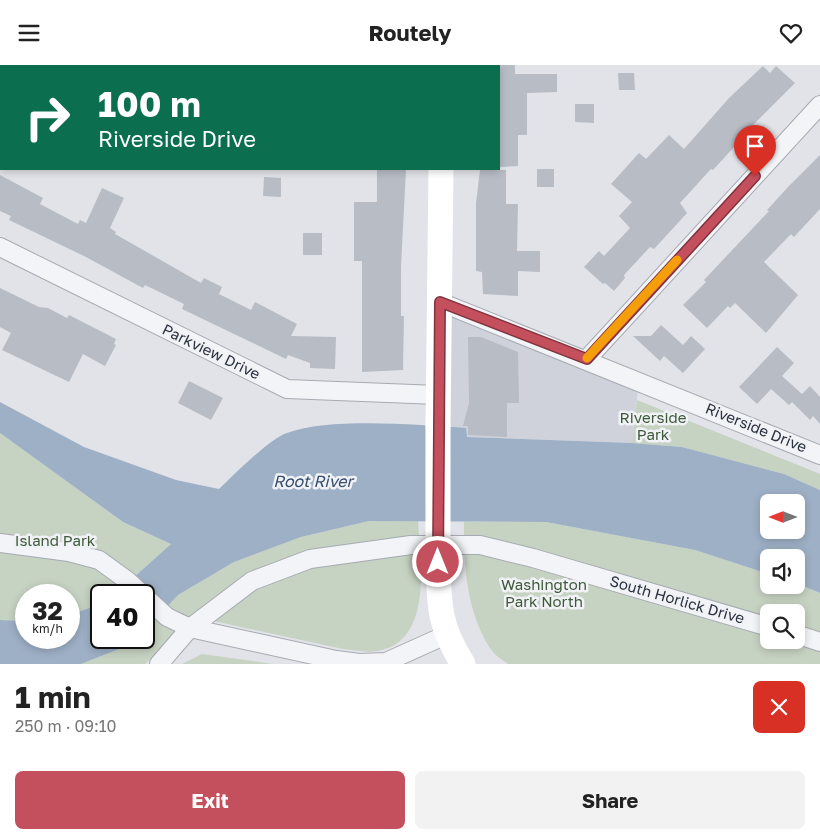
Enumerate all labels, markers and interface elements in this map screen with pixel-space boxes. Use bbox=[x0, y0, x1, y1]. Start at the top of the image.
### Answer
icon: menu bbox=[15, 19, 43, 47]
text: Routely bbox=[368, 19, 452, 46]
icon: heart bbox=[777, 19, 805, 47]
text: 100 m bbox=[98, 83, 201, 125]
icon: right bbox=[15, 85, 80, 150]
text: Riverside Drive bbox=[98, 125, 256, 152]
pin bbox=[734, 125, 776, 176]
icon: arrive bbox=[741, 132, 769, 160]
street label: Parkview Drive bbox=[160, 320, 264, 383]
street label: Riverside Drive bbox=[703, 399, 810, 456]
park label: Riverside Park bbox=[620, 408, 687, 443]
water label: Root River bbox=[273, 471, 356, 491]
north arrow bbox=[760, 494, 805, 539]
map controls bbox=[760, 494, 805, 649]
park label: Island Park bbox=[15, 531, 96, 549]
position arrow bbox=[411, 535, 463, 587]
button: sound bbox=[760, 549, 805, 594]
street label: South Horlick Drive bbox=[608, 571, 747, 627]
park label: Washington Park North bbox=[501, 575, 587, 610]
speed limit sign: 40 bbox=[90, 584, 155, 649]
text: 32 bbox=[32, 595, 63, 626]
button: search bbox=[760, 604, 805, 649]
text: km/h bbox=[32, 621, 63, 636]
text: 1 min bbox=[15, 679, 91, 715]
button: close bbox=[753, 681, 805, 733]
text: 250 m · 09:10 bbox=[15, 716, 117, 736]
button: Exit bbox=[15, 771, 405, 829]
button: Share bbox=[415, 771, 805, 829]

